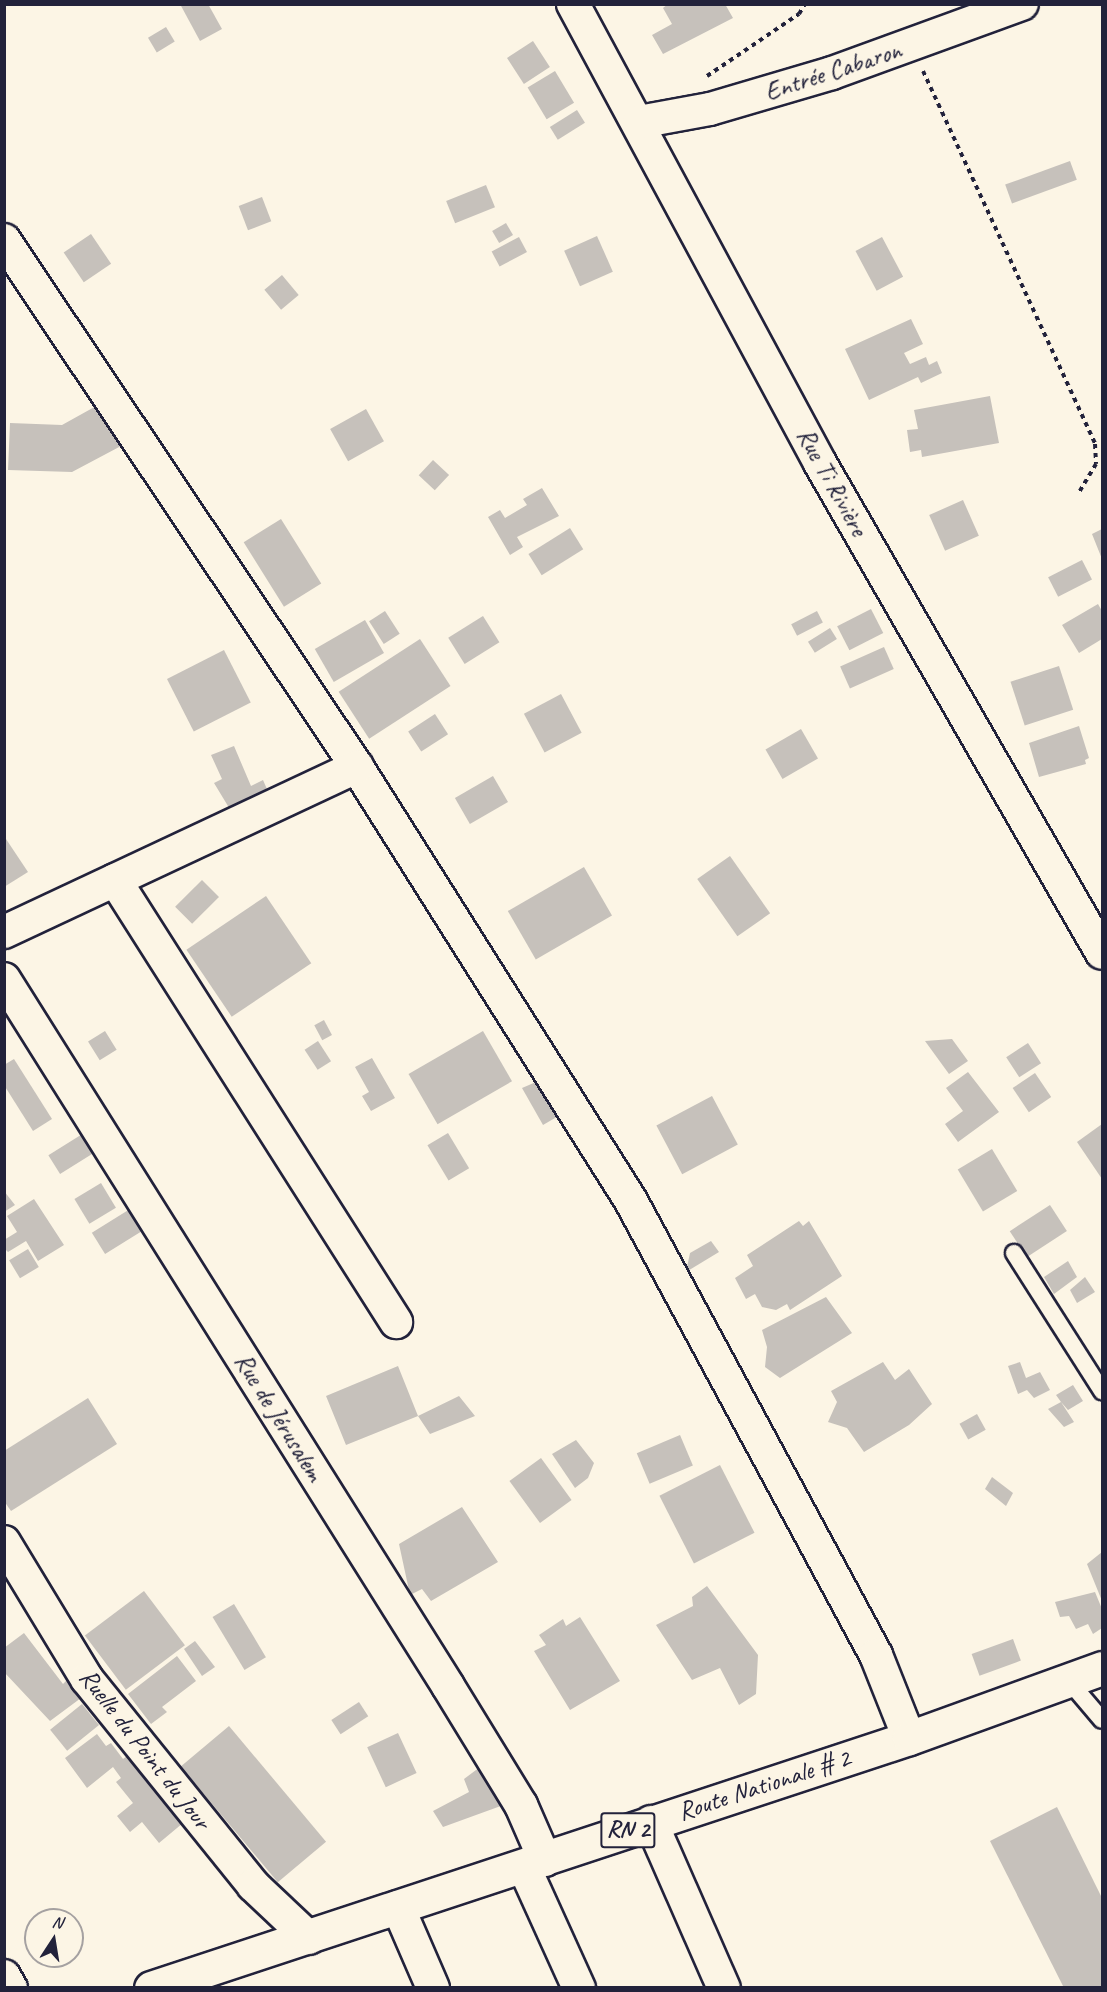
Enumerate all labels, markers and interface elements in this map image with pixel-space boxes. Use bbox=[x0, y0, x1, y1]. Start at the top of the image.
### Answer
street label: Entrée Cabaron bbox=[761, 34, 905, 108]
street label: Rue Ti Rivière bbox=[789, 422, 875, 542]
street label: Rue de Jérusalem bbox=[227, 1347, 331, 1487]
street label: Ruelle du Point du Jour bbox=[73, 1663, 217, 1835]
street label: Route Nationale # 2 bbox=[674, 1742, 854, 1828]
road number: RN 2 bbox=[600, 1809, 656, 1851]
north arrow bbox=[24, 1908, 84, 1968]
text: N bbox=[50, 1912, 64, 1933]

